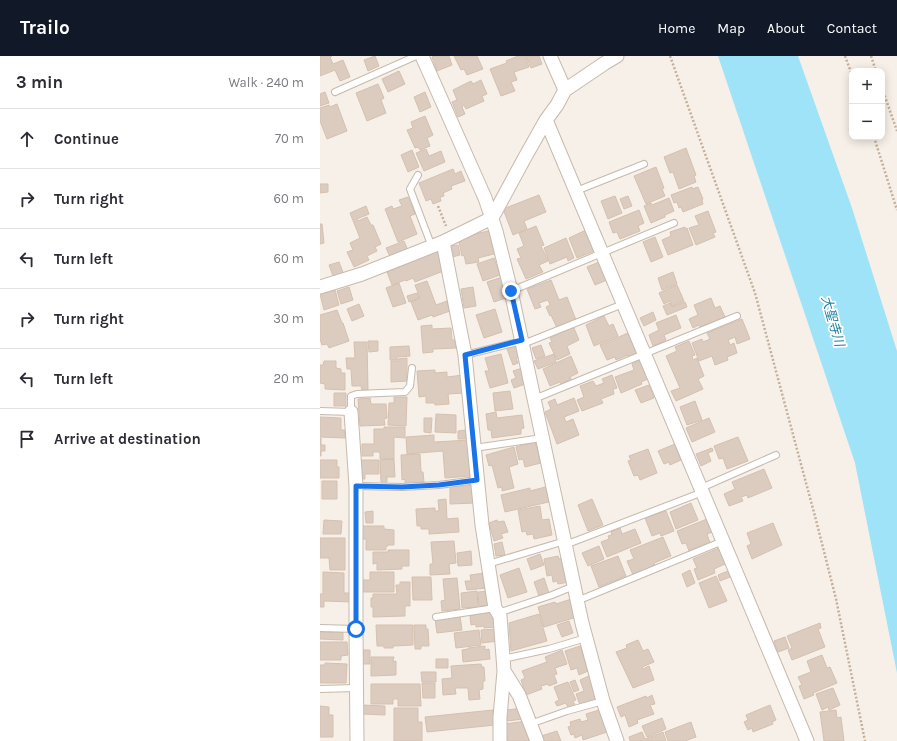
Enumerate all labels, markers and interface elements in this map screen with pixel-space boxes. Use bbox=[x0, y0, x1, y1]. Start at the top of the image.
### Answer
text: Trailo bbox=[20, 17, 70, 39]
text: Home bbox=[658, 20, 695, 37]
text: Map bbox=[717, 20, 745, 37]
text: About bbox=[767, 20, 805, 37]
text: Contact bbox=[827, 20, 877, 37]
map controls bbox=[849, 68, 885, 140]
button: + bbox=[849, 68, 885, 104]
text: 3 min bbox=[16, 72, 63, 92]
text: Walk · 240 m bbox=[228, 75, 304, 90]
button: − bbox=[849, 104, 885, 140]
icon: ahead bbox=[16, 128, 38, 150]
text: Continue bbox=[54, 130, 119, 148]
text: 70 m bbox=[275, 131, 304, 146]
icon: right bbox=[16, 188, 38, 210]
text: Turn right bbox=[54, 190, 124, 208]
text: 60 m bbox=[274, 191, 304, 206]
icon: left bbox=[16, 248, 38, 270]
text: Turn left bbox=[54, 250, 113, 268]
text: 60 m bbox=[274, 251, 304, 266]
route end bbox=[502, 282, 520, 300]
water label: 大聖寺川 bbox=[819, 294, 848, 350]
icon: right bbox=[16, 308, 38, 330]
text: Turn right bbox=[54, 310, 124, 328]
text: 30 m bbox=[273, 311, 304, 326]
icon: left bbox=[16, 368, 38, 390]
text: Turn left bbox=[54, 370, 113, 388]
text: 20 m bbox=[274, 371, 304, 386]
icon: arrive bbox=[16, 428, 38, 450]
text: Arrive at destination bbox=[54, 430, 201, 448]
route start bbox=[347, 620, 365, 638]

